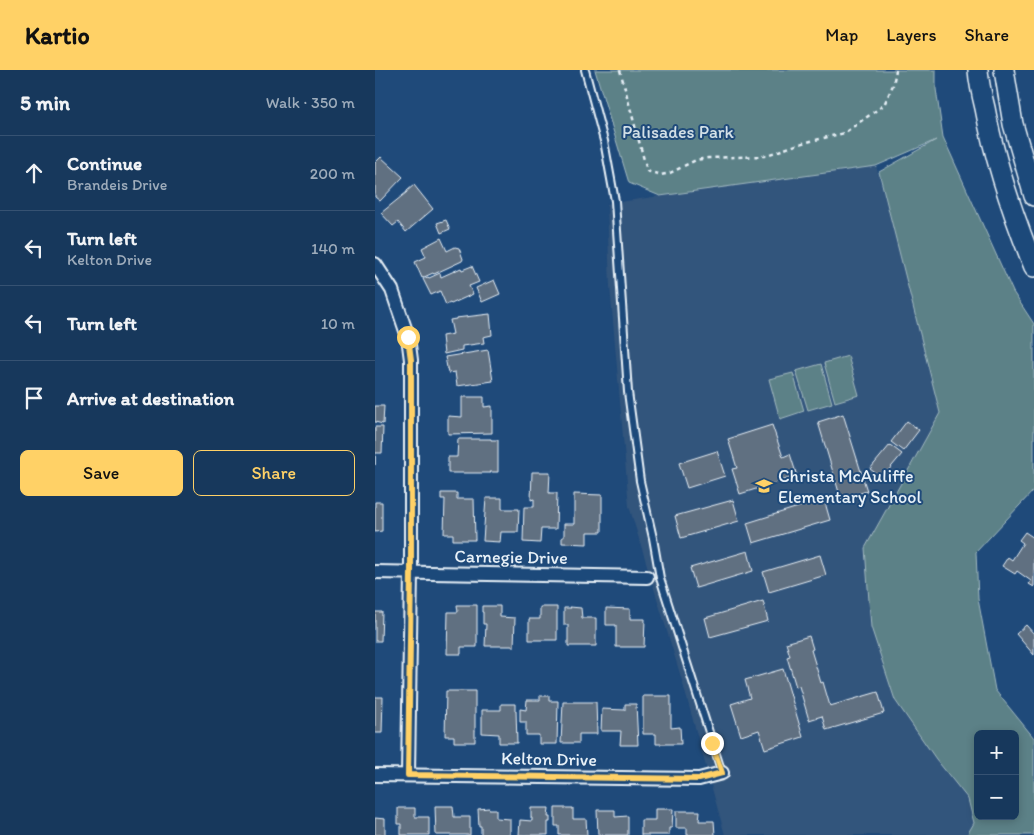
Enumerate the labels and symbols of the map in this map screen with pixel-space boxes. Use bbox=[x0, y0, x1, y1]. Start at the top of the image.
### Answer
park label: Palisades Park bbox=[622, 121, 735, 143]
route start bbox=[397, 326, 420, 349]
place label: Christa McAuliffe Elementary School bbox=[778, 465, 922, 508]
school or university icon: Christa McAuliffe Elementary School bbox=[754, 476, 774, 496]
street label: Carnegie Drive bbox=[454, 545, 568, 569]
route end bbox=[701, 732, 724, 755]
street label: Kelton Drive bbox=[501, 747, 597, 771]

